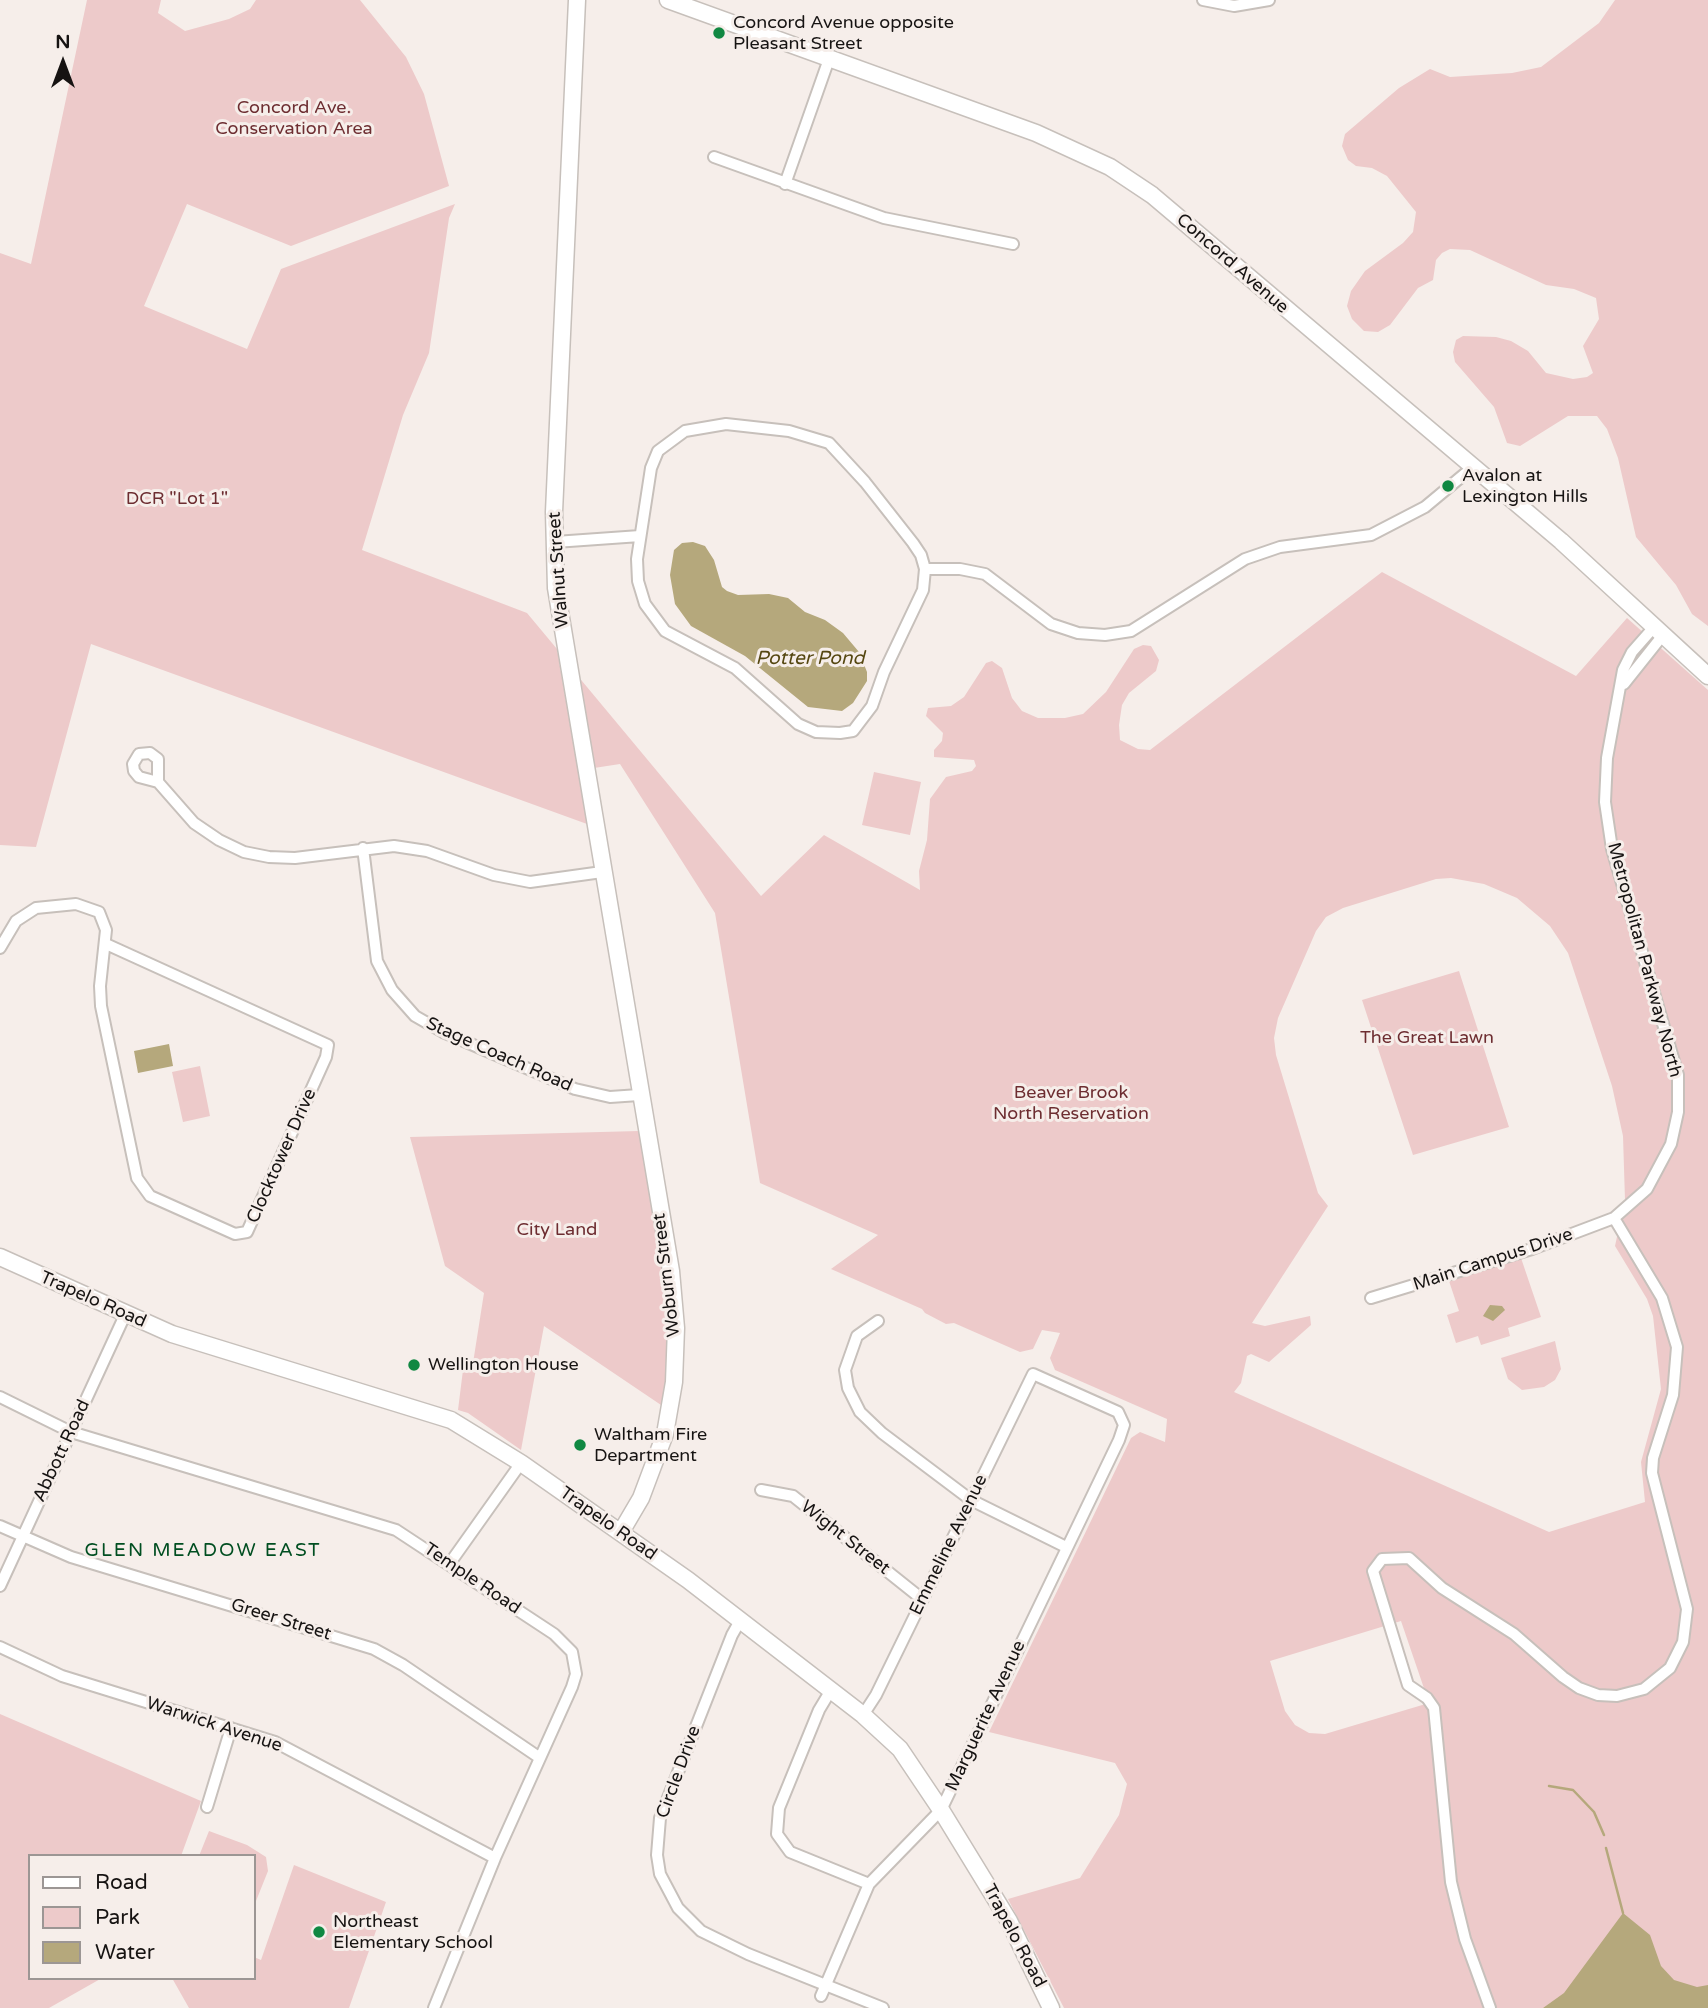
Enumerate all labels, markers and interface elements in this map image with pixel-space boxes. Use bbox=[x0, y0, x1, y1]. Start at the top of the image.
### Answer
place label: Concord Avenue opposite Pleasant Street bbox=[733, 12, 954, 54]
marker: Concord Avenue opposite Pleasant Street bbox=[711, 25, 727, 41]
north arrow bbox=[28, 28, 98, 98]
text: N bbox=[55, 31, 71, 53]
park label: Concord Ave. Conservation Area bbox=[215, 97, 373, 140]
street label: Concord Avenue bbox=[1171, 209, 1293, 319]
place label: Avalon at Lexington Hills bbox=[1462, 465, 1588, 508]
marker: Avalon at Lexington Hills bbox=[1440, 478, 1456, 494]
park label: DCR "Lot 1" bbox=[126, 488, 228, 510]
street label: Walnut Street bbox=[544, 511, 574, 629]
water label: Potter Pond bbox=[756, 648, 864, 670]
street label: Metropolitan Parkway North bbox=[1602, 840, 1686, 1080]
street label: Stage Coach Road bbox=[423, 1013, 575, 1097]
park label: The Great Lawn bbox=[1360, 1027, 1494, 1049]
park label: Beaver Brook North Reservation bbox=[993, 1082, 1149, 1124]
street label: Clocktower Drive bbox=[243, 1085, 321, 1227]
street label: Woburn Street bbox=[649, 1212, 685, 1338]
park label: City Land bbox=[517, 1219, 597, 1241]
street label: Main Campus Drive bbox=[1410, 1224, 1576, 1296]
street label: Trapelo Road bbox=[37, 1267, 149, 1333]
place label: Wellington House bbox=[428, 1354, 579, 1376]
marker: Wellington House bbox=[406, 1357, 422, 1373]
street label: Abbott Road bbox=[29, 1396, 95, 1506]
place label: Waltham Fire Department bbox=[594, 1424, 707, 1466]
marker: Waltham Fire Department bbox=[572, 1437, 588, 1453]
street label: Emmeline Avenue bbox=[906, 1471, 992, 1619]
street label: Trapelo Road bbox=[555, 1483, 661, 1565]
street label: Wight Street bbox=[796, 1496, 894, 1580]
street label: Temple Road bbox=[419, 1539, 525, 1619]
district label: GLEN MEADOW EAST bbox=[86, 1540, 320, 1562]
street label: Greer Street bbox=[228, 1595, 334, 1645]
street label: Marguerite Avenue bbox=[942, 1637, 1030, 1795]
street label: Warwick Avenue bbox=[143, 1693, 285, 1757]
street label: Circle Drive bbox=[652, 1723, 706, 1821]
legend bbox=[28, 1854, 256, 1980]
text: Road bbox=[95, 1870, 148, 1895]
street label: Trapelo Road bbox=[978, 1881, 1050, 1991]
text: Park bbox=[95, 1905, 140, 1930]
place label: Northeast Elementary School bbox=[333, 1911, 493, 1954]
marker: Northeast Elementary School bbox=[311, 1924, 327, 1940]
text: Water bbox=[95, 1940, 155, 1965]

